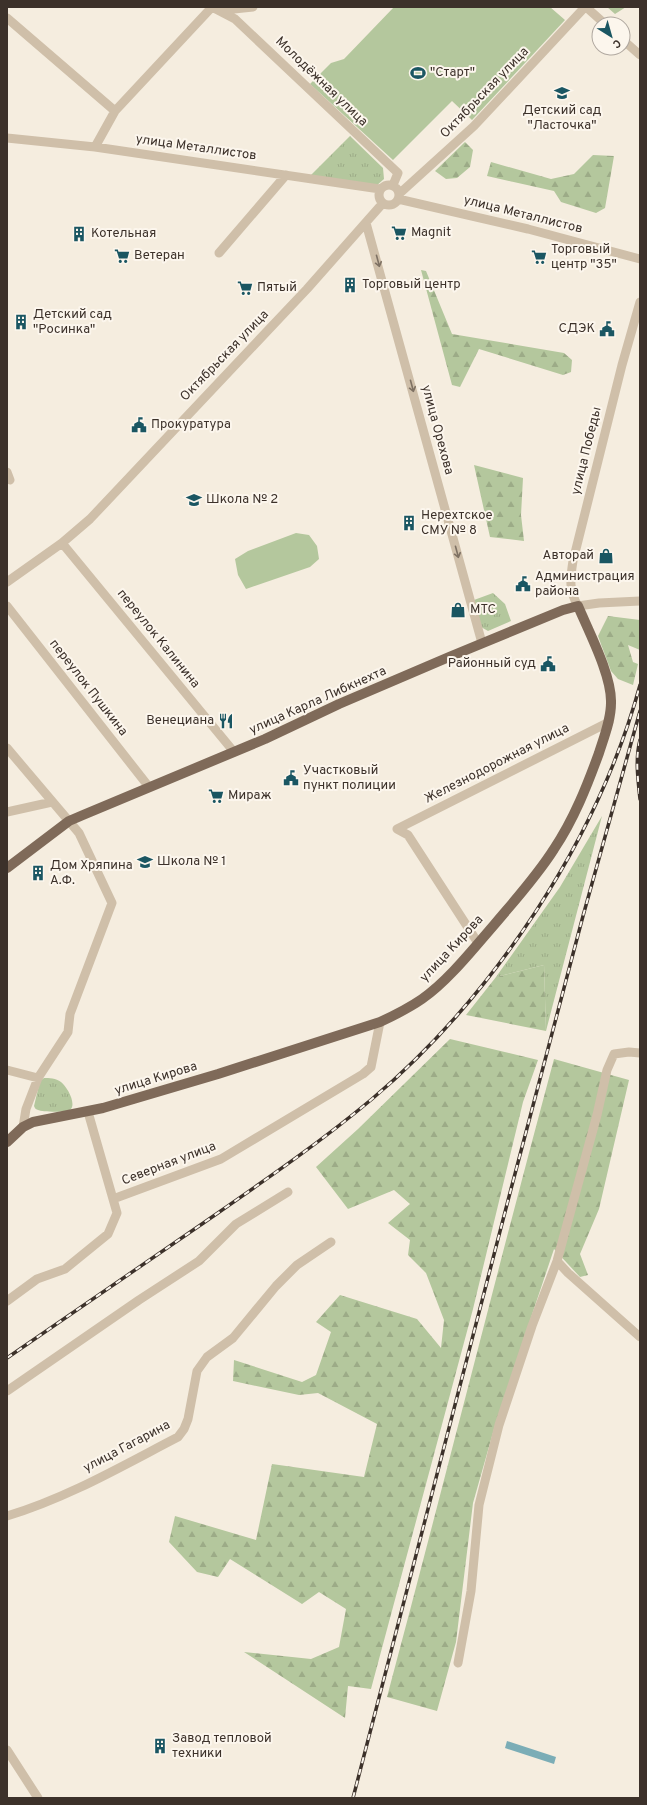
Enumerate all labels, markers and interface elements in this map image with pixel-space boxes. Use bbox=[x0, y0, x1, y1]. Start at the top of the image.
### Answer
north arrow bbox=[591, 16, 631, 56]
street label: Молодёжная улица bbox=[272, 34, 370, 130]
text: С bbox=[609, 35, 623, 51]
street label: Октябрьская улица bbox=[437, 44, 533, 142]
sports icon: "Старт" bbox=[409, 64, 427, 82]
place label: "Старт" bbox=[430, 65, 475, 81]
school or university icon: Детский сад "Ласточка" bbox=[553, 84, 571, 102]
place label: Детский сад "Ласточка" bbox=[523, 103, 602, 134]
street label: улица Металлистов bbox=[134, 132, 258, 164]
street label: улица Металлистов bbox=[462, 192, 584, 238]
supermarket icon: Magnit bbox=[390, 224, 408, 242]
building icon: Котельная bbox=[70, 225, 88, 243]
place label: Magnit bbox=[411, 225, 451, 241]
place label: Котельная bbox=[91, 226, 156, 242]
place label: Торговый центр "35" bbox=[551, 242, 617, 273]
supermarket icon: Ветеран bbox=[113, 247, 131, 265]
place label: Ветеран bbox=[134, 248, 185, 264]
supermarket icon: Торговый центр "35" bbox=[530, 248, 548, 266]
one-way arrow bbox=[375, 254, 382, 267]
building icon: Торговый центр bbox=[341, 276, 359, 294]
place label: Торговый центр bbox=[362, 277, 460, 293]
supermarket icon: Пятый bbox=[236, 279, 254, 297]
place label: Пятый bbox=[257, 280, 297, 296]
place label: Детский сад "Росинка" bbox=[33, 307, 112, 338]
street label: Октябрьская улица bbox=[177, 307, 273, 405]
building icon: Детский сад "Росинка" bbox=[12, 313, 30, 331]
public building icon: СДЭК bbox=[598, 320, 616, 338]
place label: СДЭК bbox=[558, 321, 595, 337]
one-way arrow bbox=[409, 379, 416, 392]
street label: улица Орехова bbox=[417, 383, 457, 477]
street label: улица Победы bbox=[568, 405, 606, 497]
public building icon: Прокуратура bbox=[130, 416, 148, 434]
place label: Прокуратура bbox=[151, 417, 231, 433]
school or university icon: Школа № 2 bbox=[185, 491, 203, 509]
place label: Школа № 2 bbox=[206, 492, 278, 508]
place label: Нерехтское СМУ № 8 bbox=[421, 508, 493, 539]
building icon: Нерехтское СМУ № 8 bbox=[400, 514, 418, 532]
one-way arrow bbox=[454, 545, 461, 558]
shop icon: Авторай bbox=[597, 547, 615, 565]
place label: Авторай bbox=[543, 548, 594, 564]
place label: Администрация района bbox=[535, 569, 635, 600]
public building icon: Администрация района bbox=[514, 575, 532, 593]
street label: переулок Калинина bbox=[113, 586, 203, 692]
shop icon: МТС bbox=[449, 601, 467, 619]
place label: МТС bbox=[470, 602, 496, 618]
street label: переулок Пушкина bbox=[45, 637, 131, 739]
public building icon: Районный суд bbox=[539, 655, 557, 673]
place label: Районный суд bbox=[448, 656, 536, 672]
street label: улица Карла Либкнехта bbox=[247, 664, 389, 738]
restaurant icon: Венециана bbox=[217, 712, 235, 730]
place label: Венециана bbox=[146, 713, 214, 729]
street label: Железнодорожная улица bbox=[422, 721, 572, 807]
place label: Участковый пункт полиции bbox=[303, 763, 396, 794]
public building icon: Участковый пункт полиции bbox=[282, 769, 300, 787]
supermarket icon: Мираж bbox=[207, 787, 225, 805]
place label: Мираж bbox=[228, 788, 272, 804]
school or university icon: Школа № 1 bbox=[136, 853, 154, 871]
place label: Школа № 1 bbox=[157, 854, 226, 870]
place label: Дом Хряпина А.Ф. bbox=[50, 858, 133, 889]
building icon: Дом Хряпина А.Ф. bbox=[29, 864, 47, 882]
street label: улица Кирова bbox=[417, 912, 487, 986]
street label: улица Кирова bbox=[113, 1059, 199, 1099]
street label: Северная улица bbox=[120, 1139, 218, 1189]
street label: улица Гагарина bbox=[81, 1417, 173, 1477]
place label: Завод тепловой техники bbox=[172, 1731, 272, 1762]
building icon: Завод тепловой техники bbox=[151, 1737, 169, 1755]

